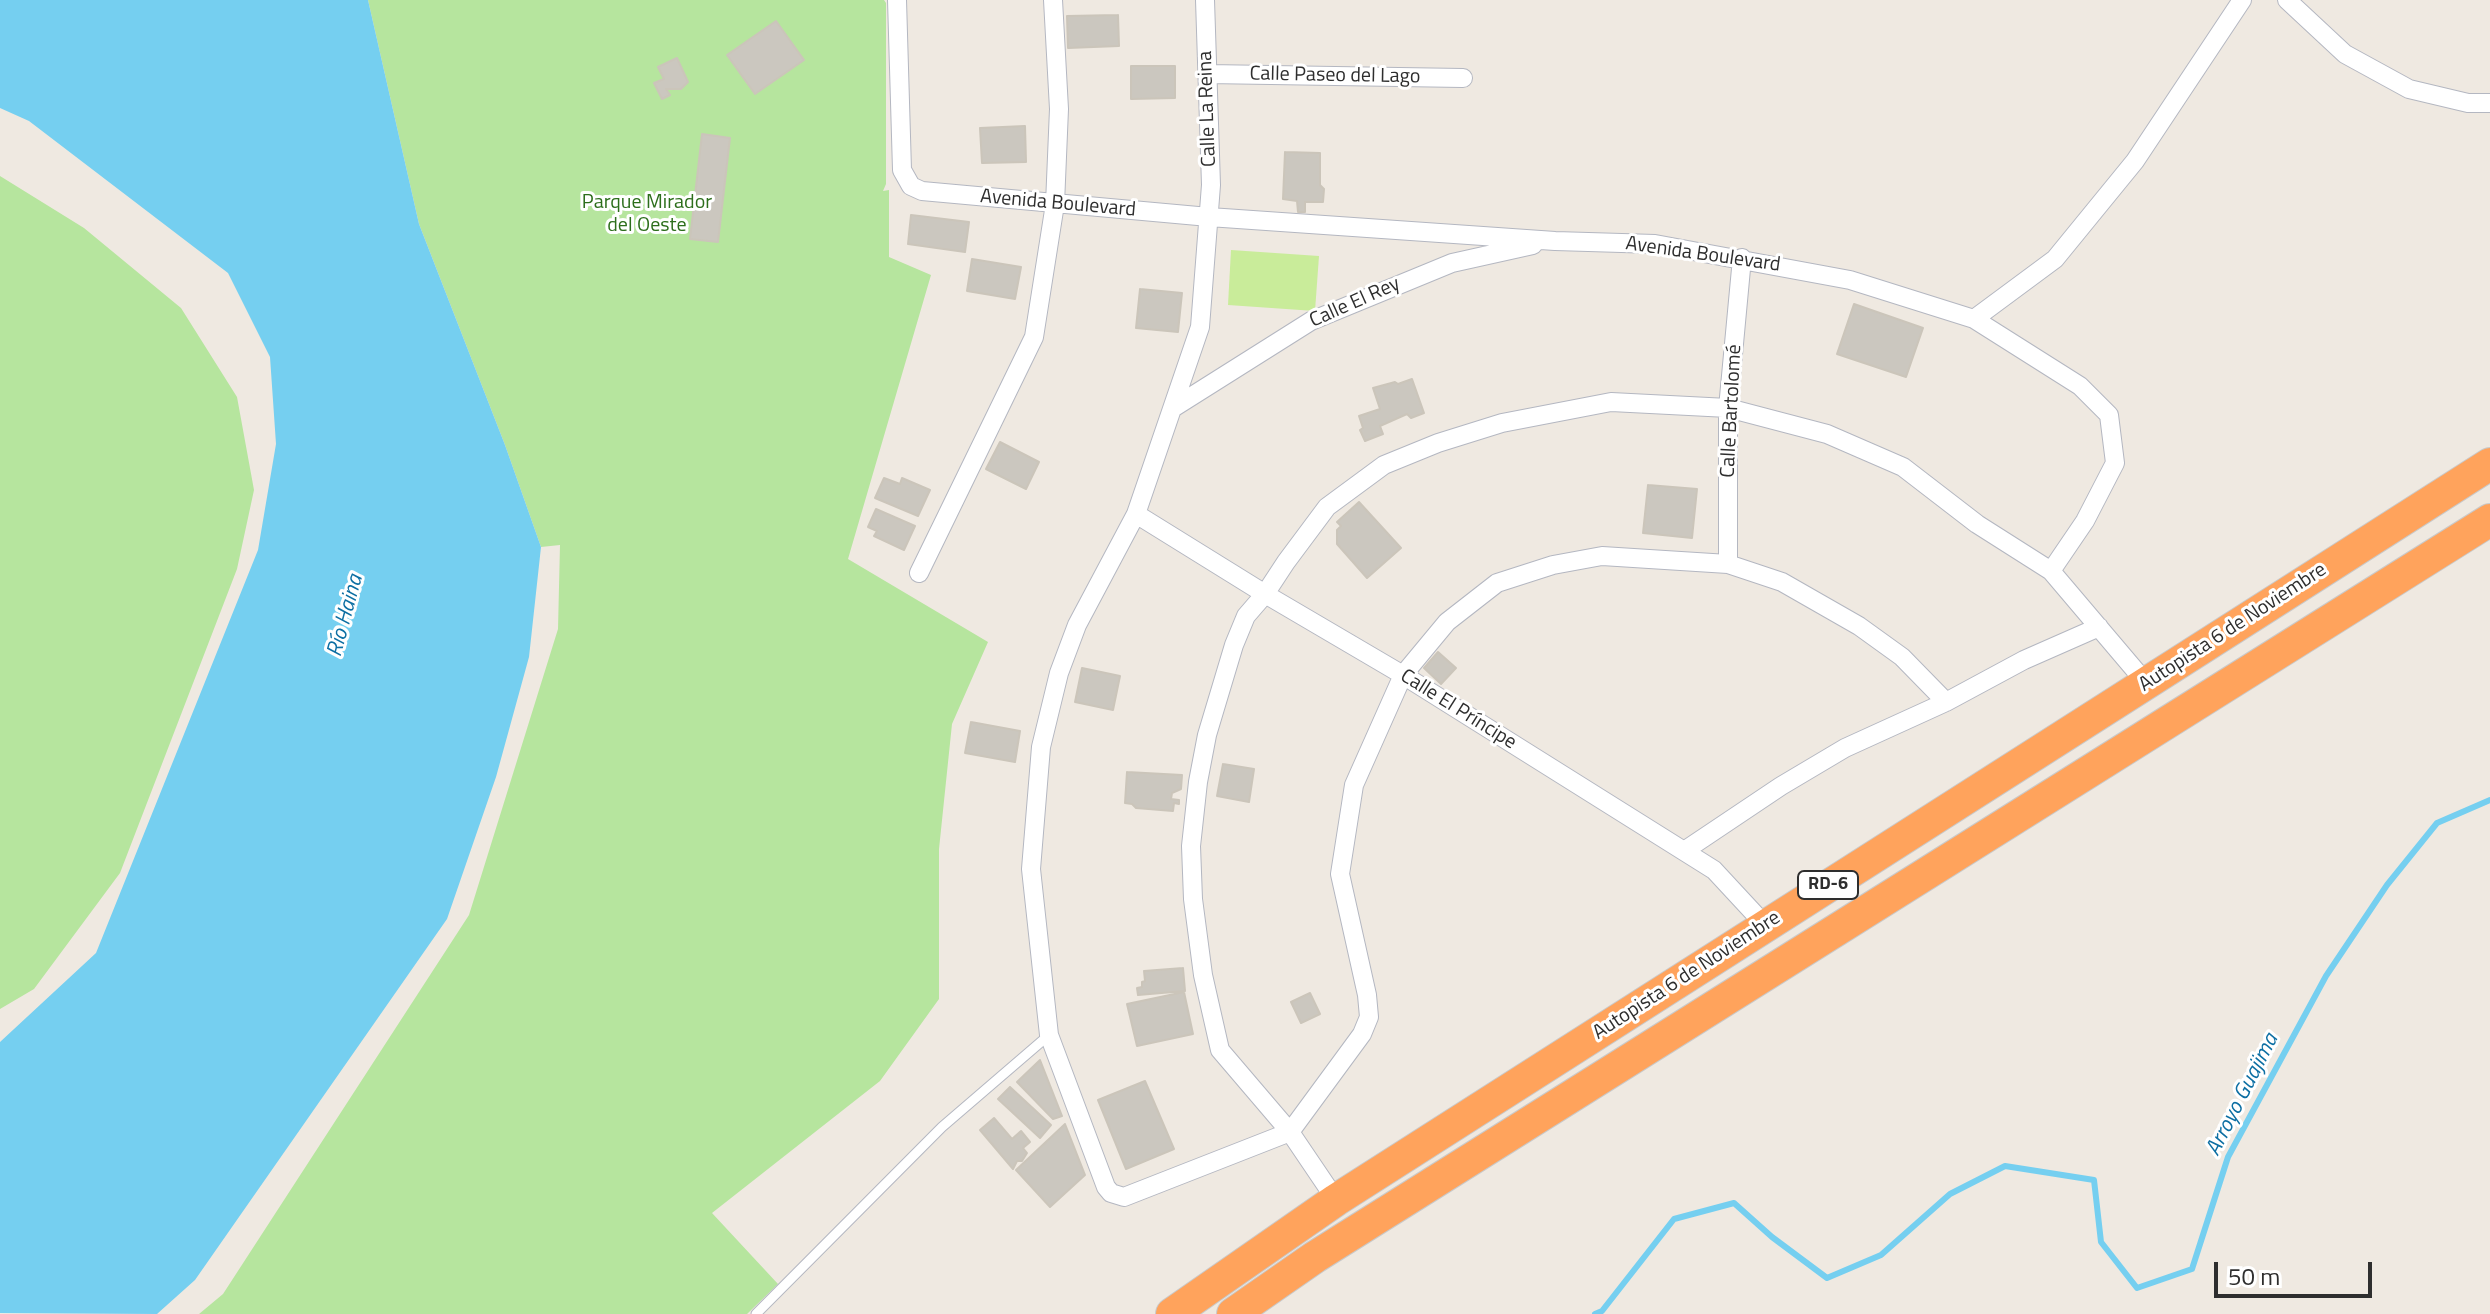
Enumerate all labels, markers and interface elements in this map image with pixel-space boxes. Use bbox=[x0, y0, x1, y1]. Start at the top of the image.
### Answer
street label: Calle La Reina bbox=[1194, 51, 1222, 167]
street label: Calle Paseo del Lago bbox=[1249, 63, 1421, 89]
street label: Avenida Boulevard bbox=[979, 185, 1137, 223]
park label: Parque Mirador del Oeste bbox=[582, 191, 712, 238]
street label: Avenida Boulevard bbox=[1624, 232, 1782, 278]
street label: Calle El Rey bbox=[1306, 272, 1404, 334]
street label: Calle Bartolomé bbox=[1717, 344, 1747, 478]
street label: Autopista 6 de Noviembre bbox=[2135, 558, 2331, 698]
water label: Río Haina bbox=[322, 572, 370, 660]
street label: Calle El Príncipe bbox=[1396, 665, 1520, 755]
road number: RD-6 bbox=[1798, 871, 1858, 899]
street label: Autopista 6 de Noviembre bbox=[1589, 906, 1785, 1046]
water label: Arroyo Guajima bbox=[2201, 1030, 2285, 1160]
scale bar bbox=[2218, 1246, 2376, 1296]
text: 50 m bbox=[2228, 1258, 2280, 1294]

